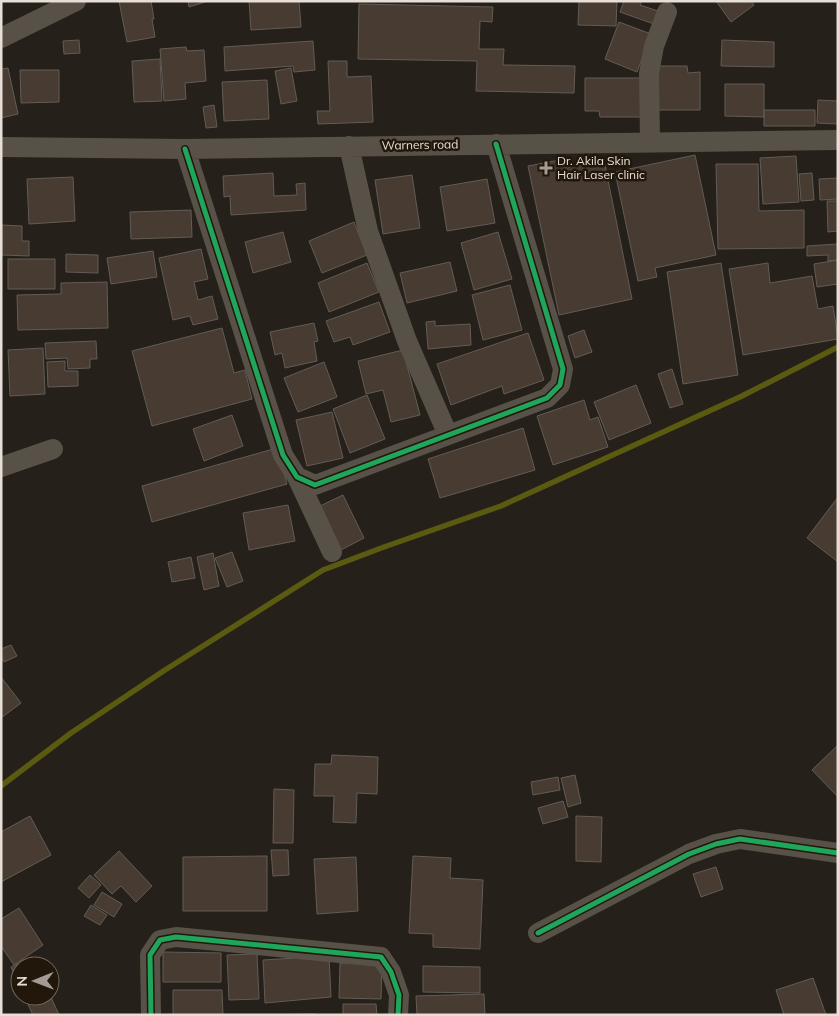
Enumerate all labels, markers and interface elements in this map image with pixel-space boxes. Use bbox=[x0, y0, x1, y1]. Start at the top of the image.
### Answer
street label: Warners road bbox=[382, 136, 458, 153]
place label: Dr. Akila Skin Hair Laser clinic bbox=[557, 153, 645, 182]
marker: Dr. Akila Skin Hair Laser clinic bbox=[539, 161, 553, 175]
north arrow bbox=[10, 956, 60, 1006]
text: N bbox=[13, 976, 31, 987]

